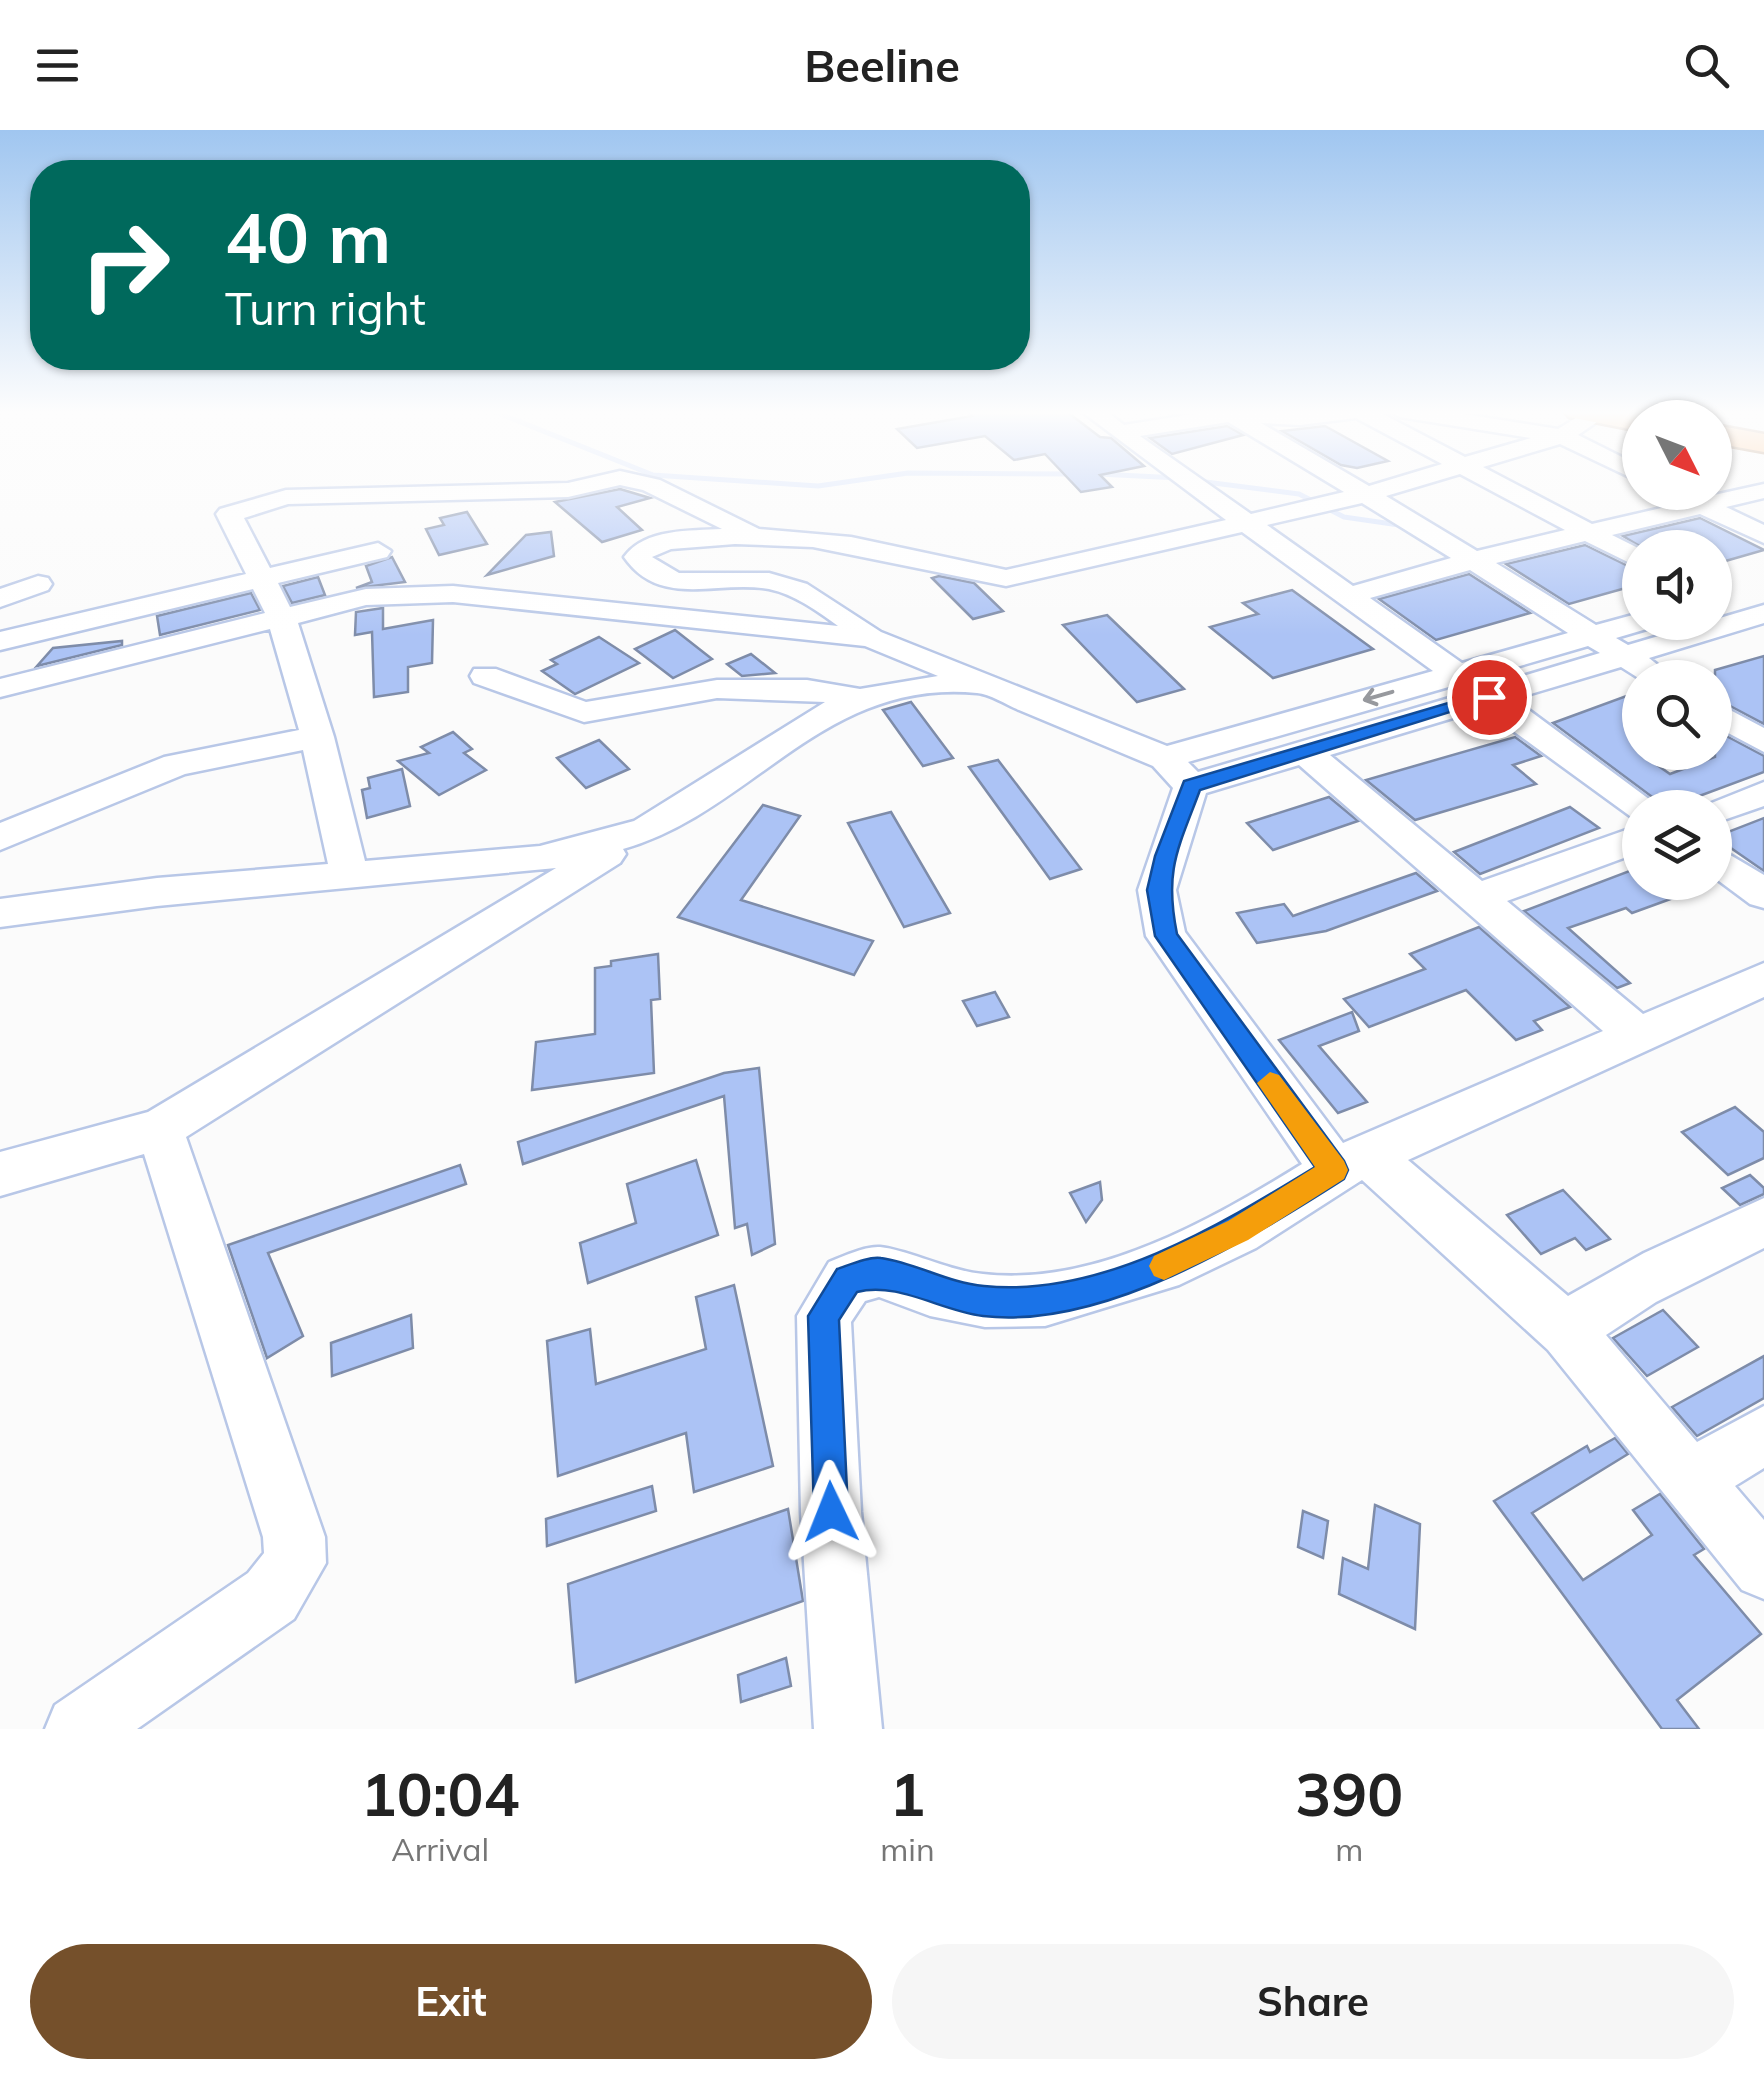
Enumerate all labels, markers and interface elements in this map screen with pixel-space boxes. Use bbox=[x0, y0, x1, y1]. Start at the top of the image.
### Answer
text: Beeline bbox=[804, 37, 960, 93]
icon: menu bbox=[30, 38, 85, 93]
icon: search bbox=[1679, 38, 1734, 93]
text: 40 m bbox=[225, 193, 391, 281]
icon: right bbox=[60, 200, 190, 330]
text: Turn right bbox=[225, 280, 426, 336]
north arrow bbox=[1622, 400, 1732, 510]
map controls bbox=[1622, 400, 1732, 900]
button: sound bbox=[1622, 530, 1732, 640]
pin bbox=[1447, 655, 1532, 740]
button: search bbox=[1622, 660, 1732, 770]
icon: arrive bbox=[1462, 670, 1517, 725]
one-way arrow bbox=[1363, 688, 1394, 707]
button: layers bbox=[1622, 790, 1732, 900]
position arrow bbox=[779, 1460, 883, 1564]
text: 10:04 bbox=[361, 1756, 520, 1831]
text: 1 bbox=[889, 1756, 925, 1831]
text: 390 bbox=[1295, 1756, 1403, 1831]
text: Arrival bbox=[391, 1829, 489, 1869]
text: min bbox=[880, 1829, 935, 1869]
text: m bbox=[1335, 1829, 1363, 1869]
button: Exit bbox=[30, 1944, 872, 2059]
button: Share bbox=[892, 1944, 1734, 2059]

